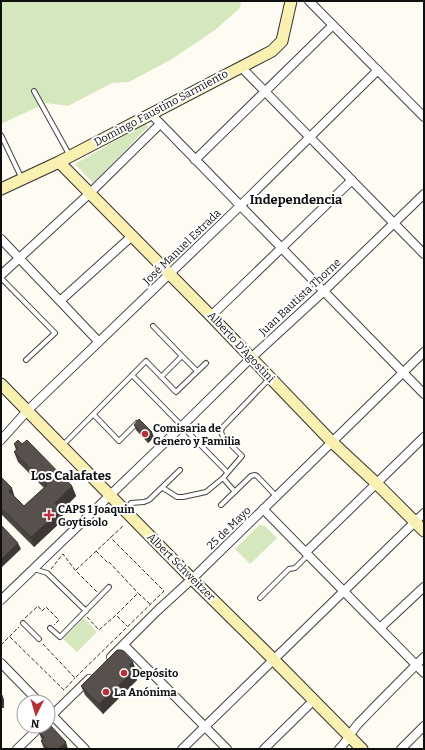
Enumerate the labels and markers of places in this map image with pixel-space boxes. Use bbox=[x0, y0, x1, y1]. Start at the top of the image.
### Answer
place label: Comisaria de Genero y Familia bbox=[153, 422, 241, 448]
marker: Comisaria de Genero y Familia bbox=[140, 429, 150, 439]
place label: CAPS 1 Joaquin Goytisolo bbox=[58, 503, 135, 529]
marker: CAPS 1 Joaquin Goytisolo bbox=[43, 509, 55, 521]
place label: Depósito bbox=[132, 667, 178, 680]
marker: Depósito bbox=[119, 668, 129, 678]
place label: La Anónima bbox=[114, 686, 177, 699]
marker: La Anónima bbox=[101, 687, 111, 697]

